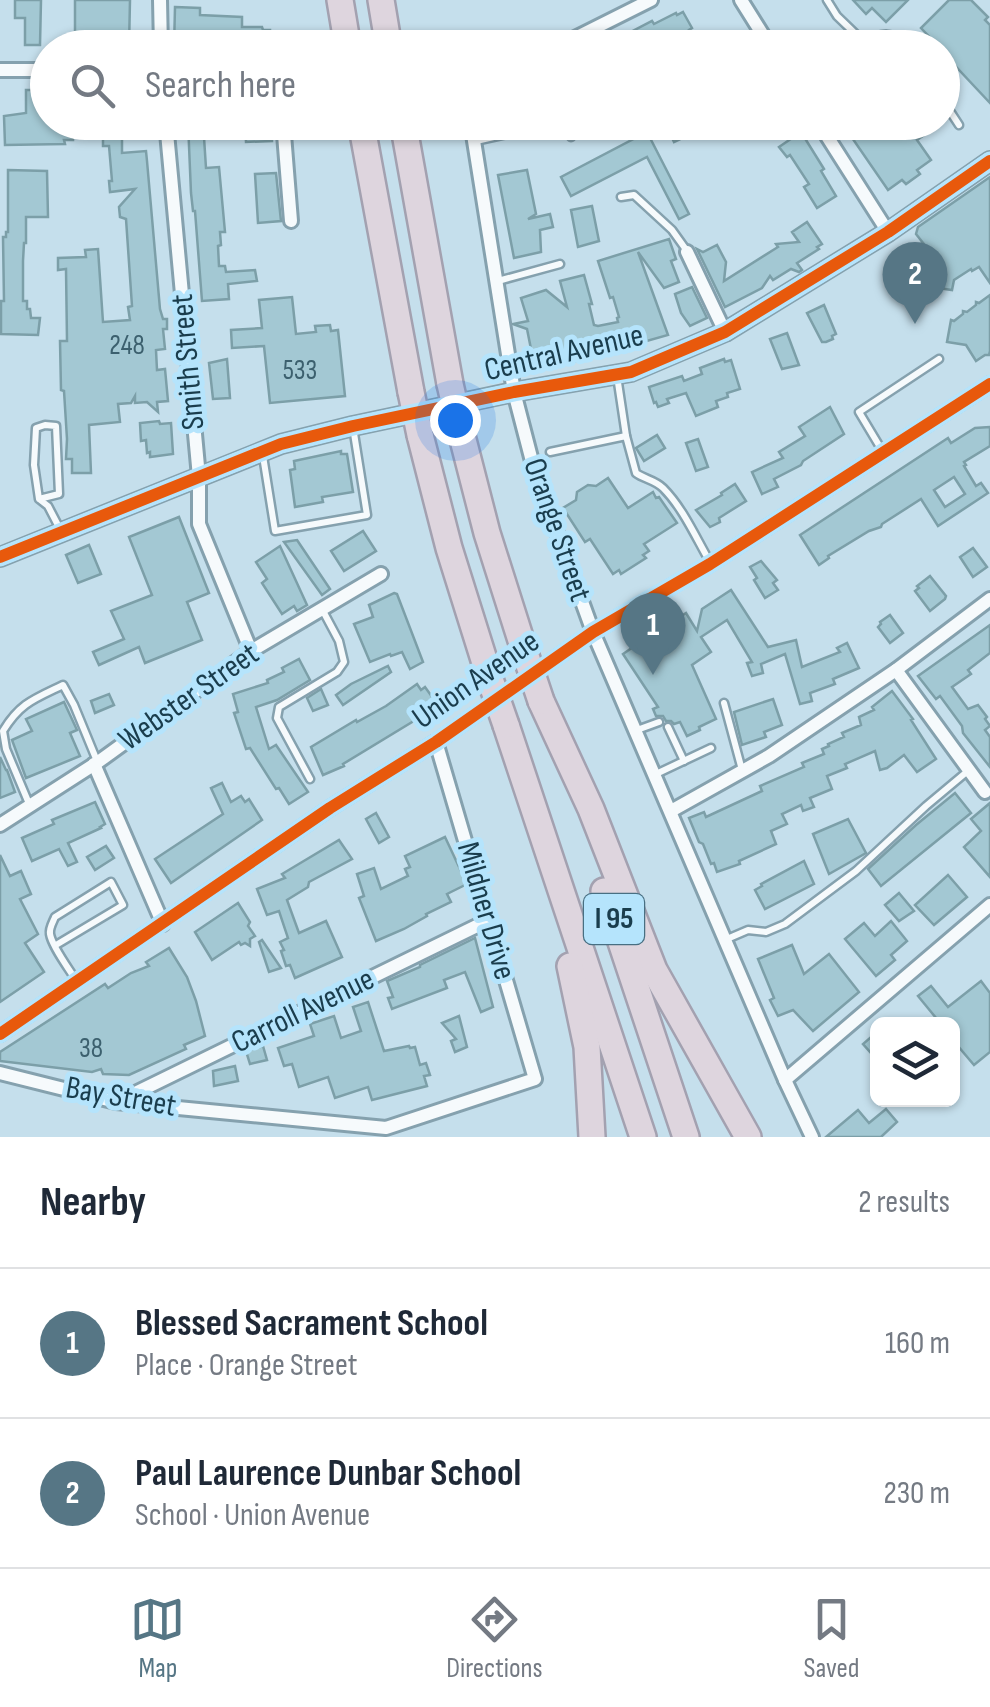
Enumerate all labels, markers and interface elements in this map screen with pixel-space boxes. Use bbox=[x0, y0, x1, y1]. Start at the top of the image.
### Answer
search box bbox=[30, 30, 960, 140]
icon: search bbox=[65, 58, 120, 113]
text: Search here bbox=[145, 63, 296, 108]
pin: 2 bbox=[882, 242, 948, 324]
street label: Smith Street bbox=[163, 292, 213, 432]
street label: Central Avenue bbox=[481, 316, 647, 390]
house number: 248 bbox=[109, 329, 145, 362]
house number: 533 bbox=[283, 354, 317, 387]
your location bbox=[430, 395, 481, 446]
street label: Orange Street bbox=[514, 453, 600, 607]
pin: 1 bbox=[620, 592, 686, 675]
street label: Union Avenue bbox=[405, 622, 547, 738]
street label: Webster Street bbox=[111, 635, 267, 759]
street label: Mildner Drive bbox=[448, 838, 524, 984]
road number: I 95 bbox=[584, 894, 644, 944]
street label: Carroll Avenue bbox=[225, 960, 381, 1062]
map controls bbox=[870, 1017, 960, 1107]
button: layers bbox=[870, 1017, 960, 1107]
house number: 38 bbox=[79, 1032, 103, 1065]
street label: Bay Street bbox=[63, 1068, 179, 1126]
text: Nearby bbox=[40, 1177, 146, 1228]
text: 2 results bbox=[858, 1183, 950, 1222]
text: Blessed Sacrament School bbox=[135, 1301, 488, 1346]
text: 1 bbox=[66, 1324, 79, 1363]
text: 160 m bbox=[885, 1324, 950, 1363]
text: Place · Orange Street bbox=[135, 1346, 357, 1385]
text: Paul Laurence Dunbar School bbox=[135, 1451, 521, 1496]
text: 2 bbox=[65, 1474, 80, 1513]
text: 230 m bbox=[883, 1474, 950, 1513]
text: School · Union Avenue bbox=[135, 1496, 370, 1535]
tab: Map bbox=[130, 1592, 185, 1685]
tab: Directions bbox=[446, 1592, 543, 1685]
tab: Saved bbox=[803, 1592, 860, 1685]

